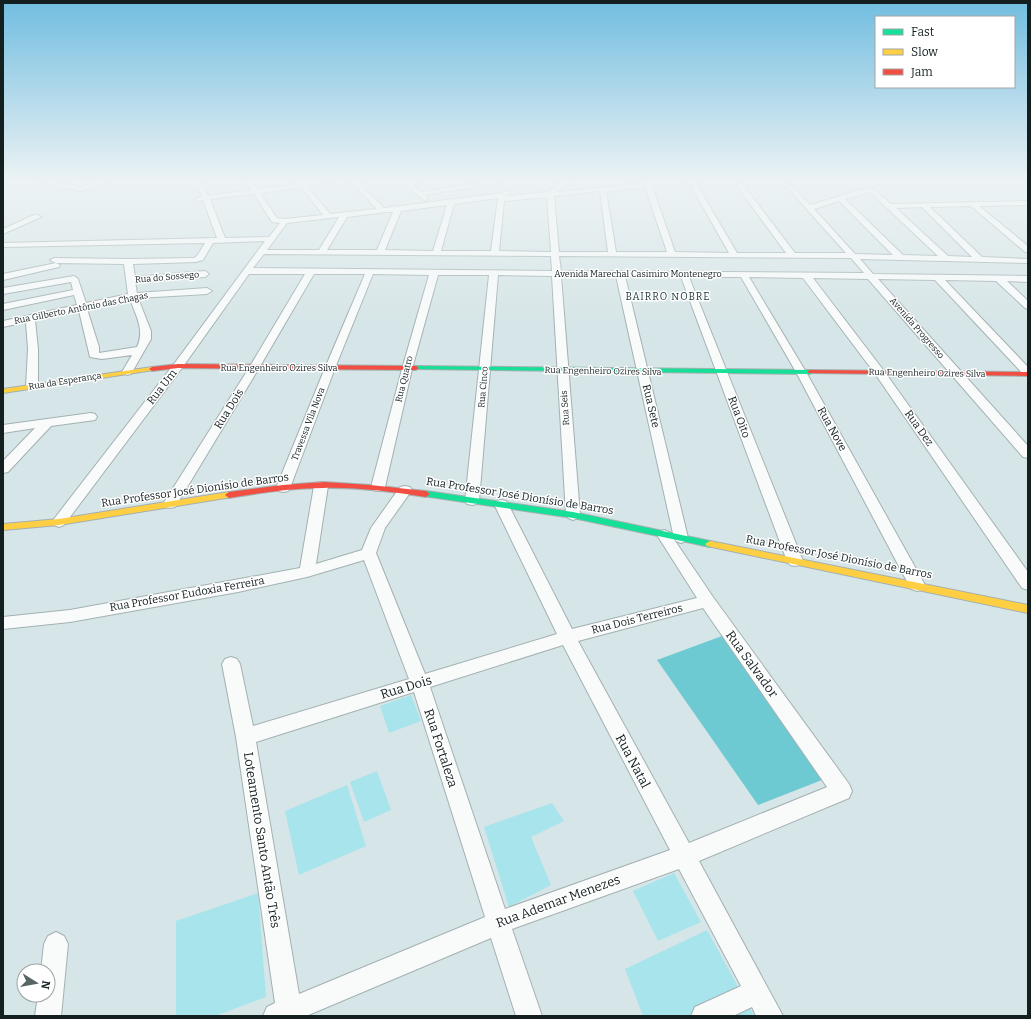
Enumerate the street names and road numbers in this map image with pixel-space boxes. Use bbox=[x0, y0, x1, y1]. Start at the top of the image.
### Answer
street label: Rua do Sossego bbox=[134, 269, 200, 285]
street label: Avenida Marechal Casimiro Montenegro bbox=[554, 269, 722, 279]
street label: Rua Gilberto Antônio das Chagas bbox=[13, 290, 149, 326]
street label: Avenida Progresso bbox=[888, 296, 946, 360]
street label: Rua Quatro bbox=[393, 355, 415, 403]
street label: Rua Engenheiro Ozires Silva bbox=[221, 363, 338, 373]
street label: Rua Engenheiro Ozires Silva bbox=[544, 365, 662, 377]
street label: Rua Cinco bbox=[476, 366, 490, 408]
street label: Rua Um bbox=[144, 367, 180, 407]
street label: Rua Engenheiro Ozires Silva bbox=[868, 367, 986, 379]
street label: Rua da Esperança bbox=[28, 370, 102, 392]
street label: Rua Sete bbox=[640, 383, 662, 429]
street label: Travessa Vila Nova bbox=[289, 386, 327, 462]
street label: Rua Dois bbox=[212, 387, 246, 431]
street label: Rua Seis bbox=[559, 390, 571, 426]
street label: Rua Oito bbox=[725, 394, 753, 440]
street label: Rua Nove bbox=[815, 405, 849, 453]
street label: Rua Dez bbox=[902, 407, 936, 449]
street label: Rua Professor José Dionísio de Barros bbox=[100, 470, 290, 510]
street label: Rua Professor José Dionísio de Barros bbox=[425, 475, 615, 517]
street label: Rua Professor José Dionísio de Barros bbox=[745, 533, 933, 581]
street label: Rua Professor Eudoxia Ferreira bbox=[108, 574, 266, 614]
street label: Rua Dois Terreiros bbox=[590, 601, 684, 637]
street label: Rua Salvador bbox=[723, 628, 781, 701]
street label: Rua Dois bbox=[379, 672, 433, 702]
street label: Rua Fortaleza bbox=[421, 707, 461, 789]
street label: Rua Natal bbox=[613, 732, 654, 791]
street label: Loteamento Santo Antão Três bbox=[241, 751, 283, 929]
street label: Rua Ademar Menezes bbox=[494, 872, 622, 930]

